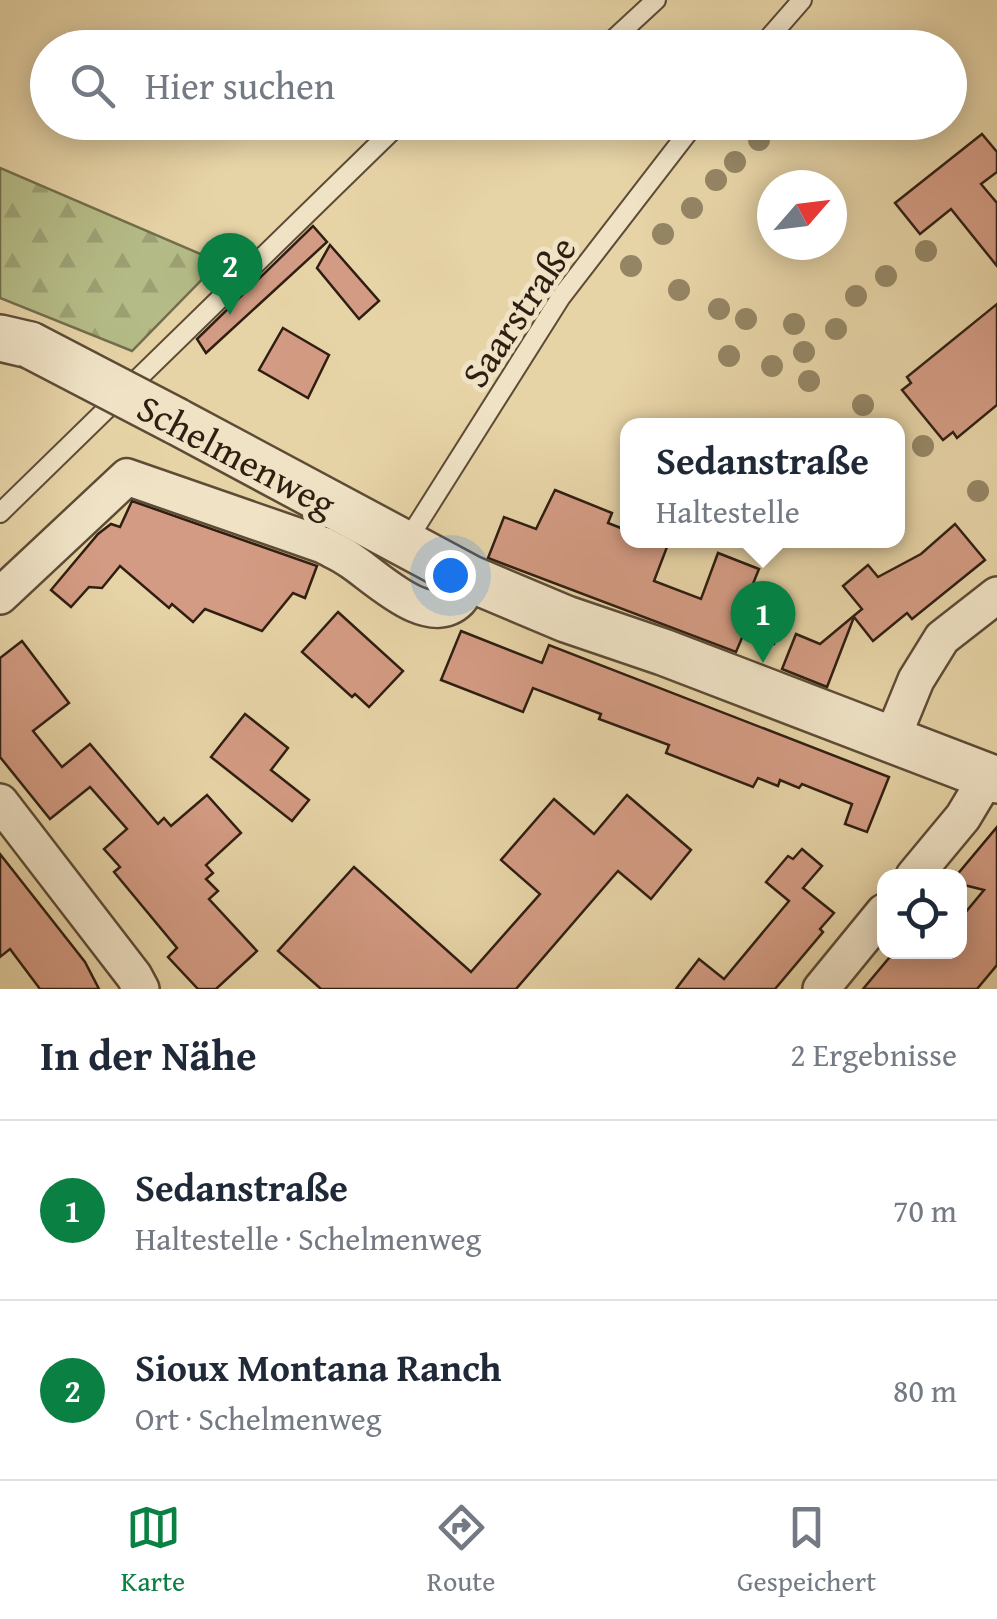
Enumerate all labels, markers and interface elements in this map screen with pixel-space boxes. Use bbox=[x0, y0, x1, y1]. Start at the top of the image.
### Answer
search box bbox=[30, 30, 967, 140]
text: Hier suchen bbox=[145, 57, 335, 113]
icon: search bbox=[65, 58, 120, 113]
north arrow bbox=[757, 170, 847, 260]
street label: Saarstraße bbox=[447, 224, 589, 398]
pin: 2 bbox=[198, 232, 262, 315]
street label: Schelmenweg bbox=[128, 379, 346, 531]
popup bbox=[620, 418, 905, 548]
text: Sedanstraße bbox=[656, 432, 869, 488]
text: Haltestelle bbox=[656, 488, 800, 535]
your location bbox=[425, 550, 476, 601]
pin: 1 bbox=[730, 580, 796, 663]
map controls bbox=[877, 869, 967, 959]
button: locate bbox=[877, 869, 967, 959]
text: In der Nähe bbox=[40, 1024, 257, 1085]
text: 2 Ergebnisse bbox=[790, 1031, 957, 1078]
text: Sedanstraße bbox=[135, 1159, 348, 1215]
text: 1 bbox=[64, 1187, 81, 1234]
text: 70 m bbox=[893, 1187, 957, 1234]
text: Haltestelle · Schelmenweg bbox=[135, 1215, 482, 1262]
text: Sioux Montana Ranch bbox=[135, 1339, 502, 1395]
text: 2 bbox=[64, 1367, 81, 1414]
text: 80 m bbox=[893, 1367, 957, 1414]
text: Ort · Schelmenweg bbox=[135, 1395, 382, 1442]
tab: Karte bbox=[121, 1500, 185, 1601]
tab: Route bbox=[427, 1500, 495, 1601]
tab: Gespeichert bbox=[737, 1500, 876, 1601]

